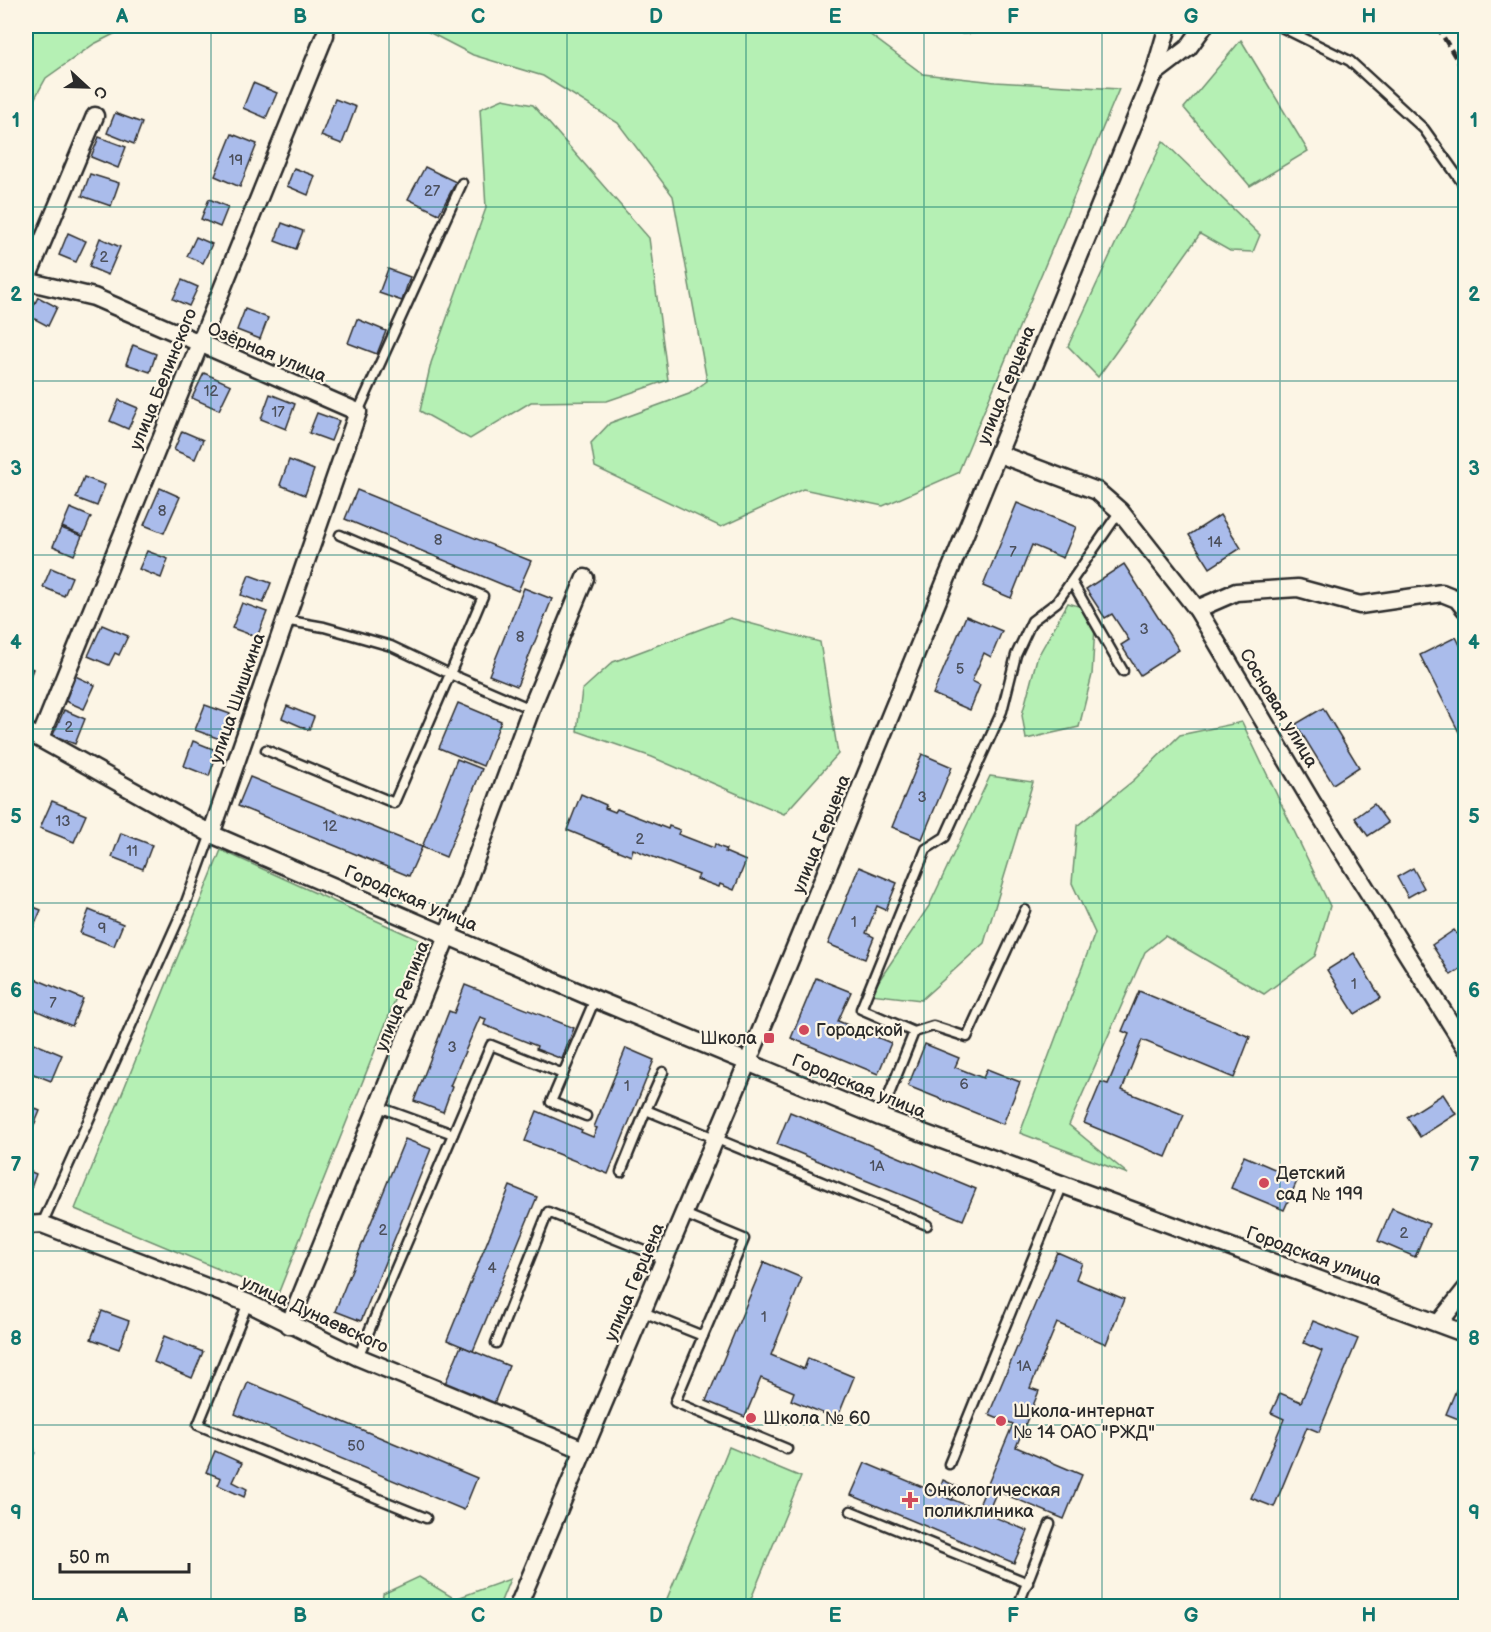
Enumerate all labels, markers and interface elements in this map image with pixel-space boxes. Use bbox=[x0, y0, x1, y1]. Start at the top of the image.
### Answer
text: A bbox=[115, 5, 129, 29]
text: B bbox=[293, 5, 307, 29]
text: C bbox=[471, 5, 485, 29]
text: D bbox=[649, 5, 663, 29]
text: E bbox=[829, 5, 842, 29]
text: F bbox=[1007, 5, 1019, 29]
text: G bbox=[1184, 5, 1199, 29]
text: H bbox=[1362, 5, 1376, 29]
north arrow bbox=[57, 57, 117, 117]
text: С bbox=[89, 83, 110, 101]
text: 1 bbox=[12, 109, 20, 133]
text: 1 bbox=[1470, 109, 1478, 133]
house number: 19 bbox=[229, 151, 243, 170]
house number: 27 bbox=[424, 182, 441, 201]
house number: 2 bbox=[100, 248, 109, 267]
text: 2 bbox=[10, 283, 22, 307]
text: 2 bbox=[1468, 283, 1480, 307]
street label: улица Белинского bbox=[125, 305, 202, 453]
street label: Озёрная улица bbox=[204, 318, 330, 387]
street label: улица Герцена bbox=[973, 322, 1040, 448]
house number: 12 bbox=[204, 382, 218, 401]
house number: 17 bbox=[271, 403, 285, 422]
text: 3 bbox=[10, 457, 22, 481]
text: 3 bbox=[1468, 457, 1480, 481]
house number: 8 bbox=[158, 502, 167, 521]
house number: 8 bbox=[434, 531, 443, 550]
house number: 14 bbox=[1208, 533, 1222, 552]
house number: 7 bbox=[1009, 543, 1017, 562]
house number: 3 bbox=[1139, 620, 1149, 639]
house number: 8 bbox=[516, 628, 525, 647]
street label: улица Шишкина bbox=[205, 630, 270, 766]
text: 4 bbox=[10, 631, 22, 655]
text: 4 bbox=[1468, 631, 1480, 655]
street label: Сосновая улица bbox=[1235, 645, 1322, 772]
house number: 5 bbox=[956, 660, 964, 679]
house number: 2 bbox=[65, 718, 74, 737]
street label: улица Герцена bbox=[788, 771, 855, 897]
house number: 3 bbox=[917, 788, 927, 807]
text: 5 bbox=[10, 805, 22, 829]
text: 5 bbox=[1468, 805, 1480, 829]
house number: 13 bbox=[55, 812, 71, 831]
house number: 12 bbox=[323, 817, 337, 836]
house number: 2 bbox=[636, 830, 645, 849]
house number: 11 bbox=[126, 842, 138, 861]
street label: Городская улица bbox=[341, 861, 481, 936]
house number: 1 bbox=[851, 913, 857, 932]
house number: 9 bbox=[98, 919, 106, 938]
street label: улица Репина bbox=[371, 938, 434, 1055]
house number: 1 bbox=[1351, 975, 1357, 994]
text: 6 bbox=[10, 979, 22, 1003]
text: 6 bbox=[1468, 979, 1480, 1003]
house number: 7 bbox=[49, 994, 57, 1013]
place label: Городской bbox=[816, 1020, 903, 1041]
marker: Городской bbox=[797, 1023, 811, 1037]
place label: Школа bbox=[700, 1028, 757, 1049]
marker: Школа bbox=[762, 1031, 776, 1045]
house number: 3 bbox=[447, 1038, 457, 1057]
street label: Городская улица bbox=[789, 1050, 929, 1123]
house number: 6 bbox=[959, 1075, 969, 1094]
house number: 1 bbox=[624, 1077, 630, 1096]
text: 7 bbox=[10, 1153, 22, 1177]
text: 7 bbox=[1468, 1153, 1480, 1177]
house number: 1А bbox=[870, 1157, 885, 1176]
place label: Детский сад № 199 bbox=[1276, 1163, 1363, 1205]
marker: Детский сад № 199 bbox=[1257, 1176, 1271, 1190]
street label: улица Герцена bbox=[600, 1220, 669, 1344]
house number: 2 bbox=[379, 1221, 388, 1240]
street label: Городская улица bbox=[1243, 1222, 1385, 1291]
house number: 2 bbox=[1400, 1224, 1409, 1243]
house number: 4 bbox=[487, 1259, 497, 1278]
street label: улица Дунаевского bbox=[238, 1271, 391, 1358]
house number: 1 bbox=[761, 1308, 767, 1327]
text: 8 bbox=[10, 1327, 22, 1351]
text: 8 bbox=[1468, 1327, 1480, 1351]
house number: 1А bbox=[1017, 1357, 1032, 1376]
place label: Школа-интернат № 14 ОАО "РЖД" bbox=[1013, 1401, 1155, 1443]
place label: Школа № 60 bbox=[763, 1408, 870, 1429]
marker: Школа № 60 bbox=[744, 1411, 758, 1425]
marker: Школа-интернат № 14 ОАО "РЖД" bbox=[994, 1414, 1008, 1428]
house number: 50 bbox=[347, 1437, 365, 1456]
place label: Онкологическая поликлиника bbox=[924, 1480, 1060, 1522]
marker: Онкологическая поликлиника bbox=[901, 1491, 919, 1509]
text: 9 bbox=[10, 1501, 22, 1525]
text: 9 bbox=[1468, 1501, 1480, 1525]
scale bar bbox=[60, 1536, 189, 1574]
text: 50 m bbox=[69, 1547, 110, 1568]
text: A bbox=[115, 1604, 129, 1628]
text: B bbox=[293, 1604, 307, 1628]
text: C bbox=[471, 1604, 485, 1628]
text: D bbox=[649, 1604, 663, 1628]
text: E bbox=[829, 1604, 842, 1628]
text: F bbox=[1007, 1604, 1019, 1628]
text: G bbox=[1184, 1604, 1199, 1628]
text: H bbox=[1362, 1604, 1376, 1628]

